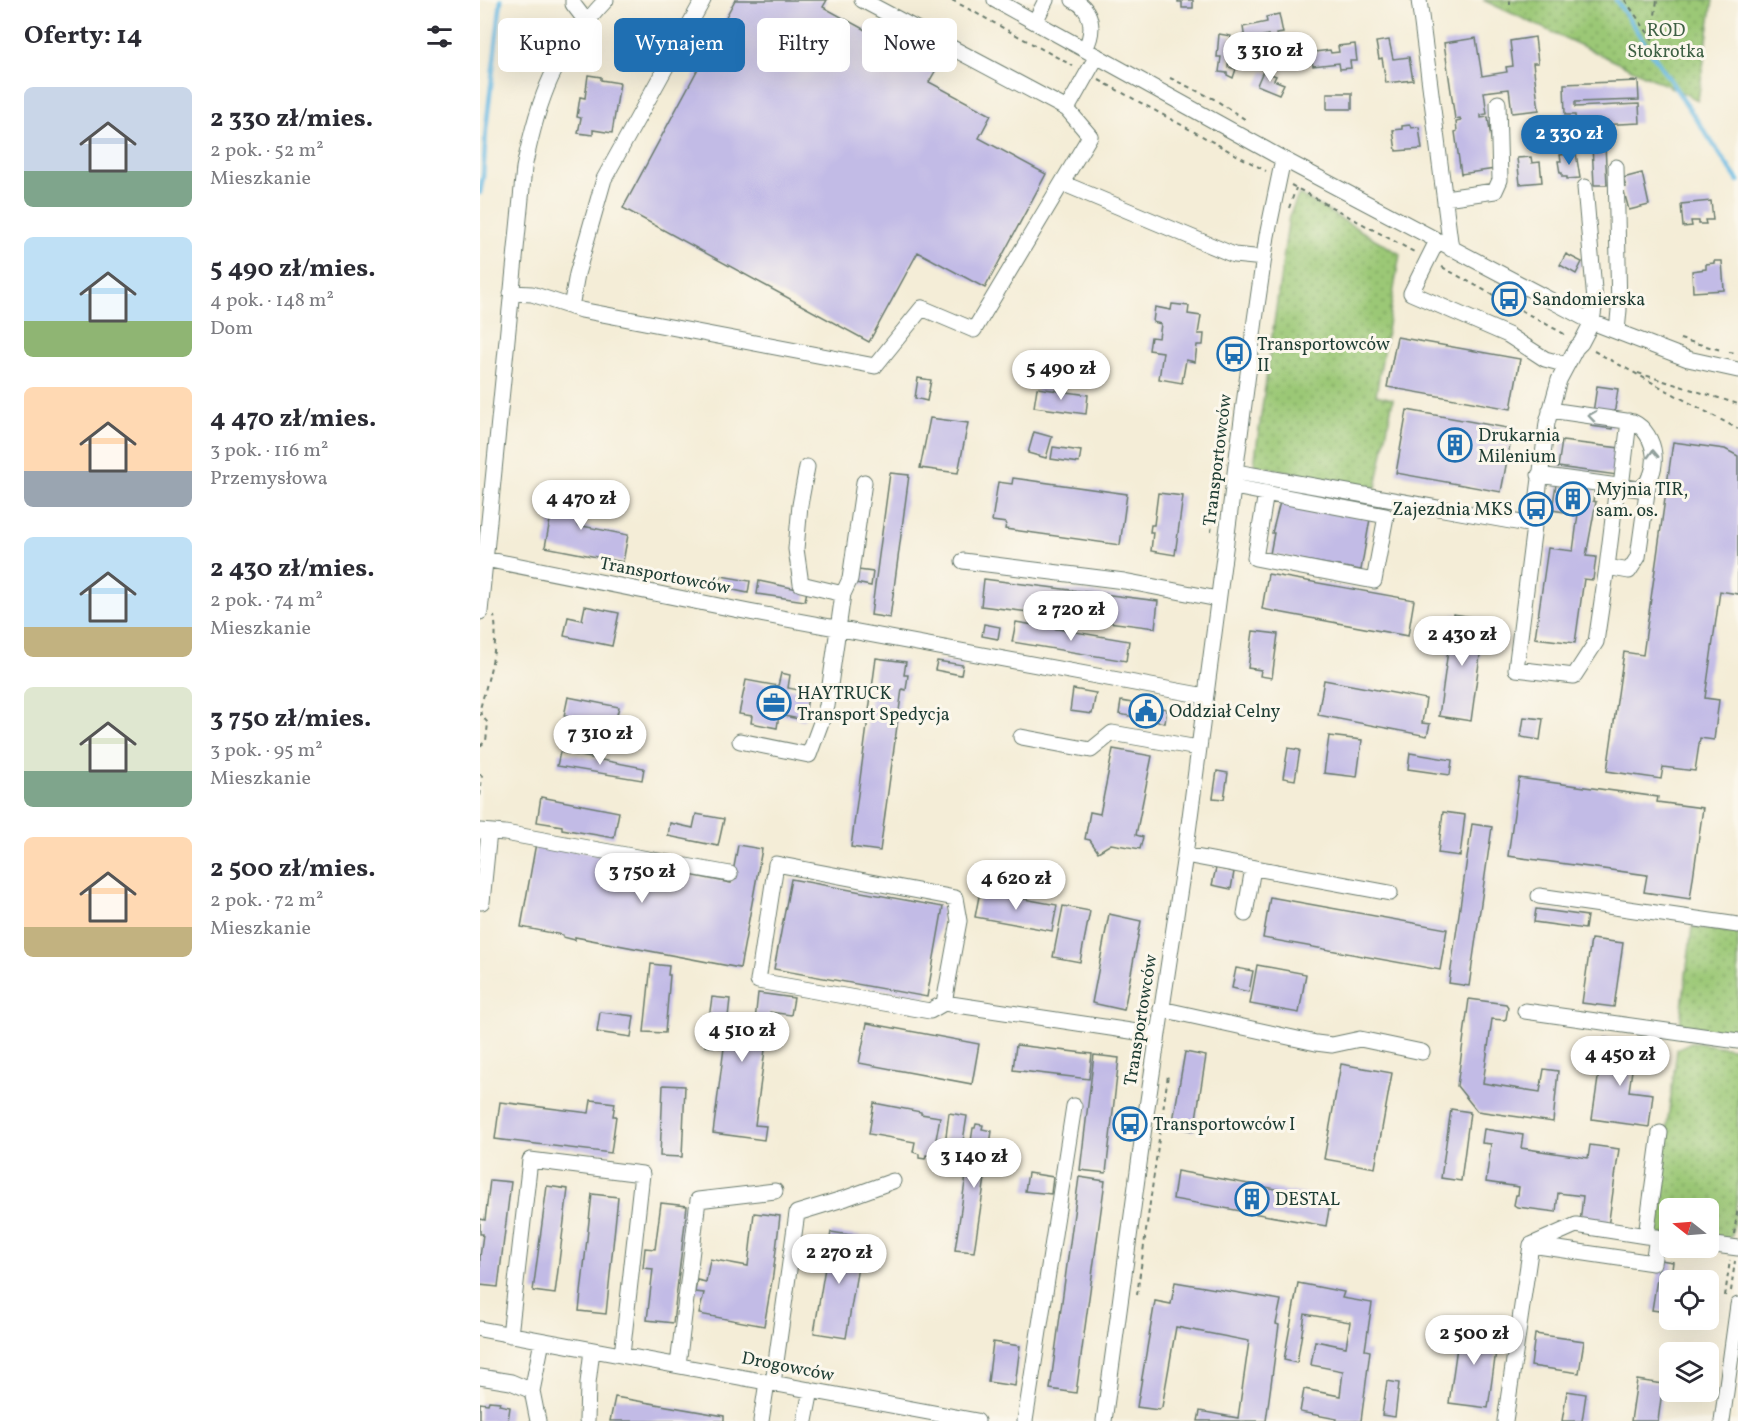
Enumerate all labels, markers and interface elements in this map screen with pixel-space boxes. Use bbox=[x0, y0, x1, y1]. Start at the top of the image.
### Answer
text: Oferty: 14 bbox=[24, 18, 142, 54]
chip: Kupno bbox=[498, 18, 602, 72]
chip: Wynajem bbox=[614, 18, 745, 72]
chip: Filtry bbox=[757, 18, 850, 72]
chip: Nowe bbox=[862, 18, 957, 72]
park label: ROD Stokrotka bbox=[1627, 19, 1705, 65]
icon: filters bbox=[423, 20, 456, 53]
pin: 3 310 zł bbox=[1208, 32, 1332, 83]
text: 3 310 zł bbox=[1237, 37, 1303, 65]
text: 2 330 zł/mies. bbox=[210, 101, 373, 137]
icon: home bbox=[72, 111, 144, 183]
pin: 2 330 zł bbox=[1507, 115, 1631, 166]
text: 2 330 zł bbox=[1535, 120, 1603, 148]
text: 2 pok. · 52 m² bbox=[210, 137, 324, 165]
text: Mieszkanie bbox=[210, 165, 311, 193]
text: 5 490 zł/mies. bbox=[210, 251, 376, 287]
icon: home bbox=[72, 261, 144, 333]
bus stop icon: Sandomierska bbox=[1491, 281, 1527, 317]
text: 4 pok. · 148 m² bbox=[210, 287, 334, 315]
place label: Sandomierska bbox=[1532, 288, 1645, 313]
text: Dom bbox=[210, 315, 253, 343]
place label: Transportowców II bbox=[1257, 333, 1390, 379]
bus stop icon: Transportowców II bbox=[1216, 336, 1252, 372]
pin: 5 490 zł bbox=[999, 350, 1123, 401]
text: 5 490 zł bbox=[1026, 355, 1096, 383]
street label: Transportowców bbox=[1198, 393, 1239, 528]
text: 4 470 zł/mies. bbox=[210, 401, 376, 437]
one-way arrow bbox=[1587, 410, 1596, 422]
icon: home bbox=[72, 411, 144, 483]
place label: Drukarnia Milenium bbox=[1478, 424, 1560, 470]
building icon: Drukarnia Milenium bbox=[1437, 427, 1473, 463]
text: 3 pok. · 116 m² bbox=[210, 437, 328, 465]
one-way arrow bbox=[1646, 449, 1659, 458]
text: Przemysłowa bbox=[210, 465, 328, 493]
place label: Myjnia TIR, sam. os. bbox=[1596, 478, 1688, 524]
pin: 4 470 zł bbox=[519, 480, 643, 531]
building icon: Myjnia TIR, sam. os. bbox=[1555, 481, 1591, 517]
text: 4 470 zł bbox=[546, 485, 616, 513]
bus stop icon: Zajezdnia MKS bbox=[1518, 491, 1554, 527]
place label: Zajezdnia MKS bbox=[1392, 498, 1513, 523]
text: 2 430 zł/mies. bbox=[210, 551, 375, 587]
street label: Transportowców bbox=[597, 552, 732, 601]
icon: home bbox=[72, 561, 144, 633]
text: 2 pok. · 74 m² bbox=[210, 587, 323, 615]
pin: 2 720 zł bbox=[1009, 591, 1133, 642]
text: 2 720 zł bbox=[1037, 596, 1105, 624]
text: Mieszkanie bbox=[210, 615, 311, 643]
pin: 2 430 zł bbox=[1400, 616, 1524, 667]
text: 2 430 zł bbox=[1427, 621, 1497, 649]
place label: HAYTRUCK Transport Spedycja bbox=[797, 682, 950, 728]
office icon: HAYTRUCK Transport Spedycja bbox=[756, 685, 792, 721]
public building icon: Oddział Celny bbox=[1128, 693, 1164, 729]
place label: Oddział Celny bbox=[1169, 700, 1281, 725]
text: 3 750 zł/mies. bbox=[210, 701, 371, 737]
icon: home bbox=[72, 711, 144, 783]
pin: 7 310 zł bbox=[538, 715, 662, 766]
text: 7 310 zł bbox=[567, 720, 633, 748]
text: 3 pok. · 95 m² bbox=[210, 737, 323, 765]
text: Mieszkanie bbox=[210, 765, 311, 793]
text: 2 500 zł/mies. bbox=[210, 851, 376, 887]
pin: 3 750 zł bbox=[580, 853, 704, 904]
text: 3 750 zł bbox=[609, 858, 675, 886]
pin: 4 620 zł bbox=[954, 860, 1078, 911]
icon: home bbox=[72, 861, 144, 933]
text: 4 620 zł bbox=[981, 865, 1051, 893]
text: 2 pok. · 72 m² bbox=[210, 887, 323, 915]
text: Mieszkanie bbox=[210, 915, 311, 943]
street label: Transportowców bbox=[1119, 953, 1164, 1088]
pin: 4 510 zł bbox=[680, 1012, 804, 1063]
text: 4 510 zł bbox=[708, 1017, 776, 1045]
pin: 4 450 zł bbox=[1558, 1036, 1682, 1087]
text: 4 450 zł bbox=[1585, 1041, 1655, 1069]
bus stop icon: Transportowców I bbox=[1112, 1106, 1148, 1142]
place label: Transportowców I bbox=[1153, 1113, 1295, 1138]
pin: 3 140 zł bbox=[912, 1138, 1036, 1189]
text: 3 140 zł bbox=[940, 1143, 1008, 1171]
building icon: DESTAL bbox=[1234, 1181, 1270, 1217]
place label: DESTAL bbox=[1275, 1188, 1340, 1213]
north arrow bbox=[1659, 1198, 1719, 1258]
map controls bbox=[1659, 1198, 1719, 1402]
pin: 2 270 zł bbox=[777, 1234, 901, 1285]
text: 2 270 zł bbox=[806, 1239, 872, 1267]
button: locate bbox=[1659, 1270, 1719, 1330]
pin: 2 500 zł bbox=[1412, 1315, 1536, 1366]
text: 2 500 zł bbox=[1439, 1320, 1509, 1348]
button: layers bbox=[1659, 1342, 1719, 1402]
street label: Drogowców bbox=[739, 1346, 836, 1389]

